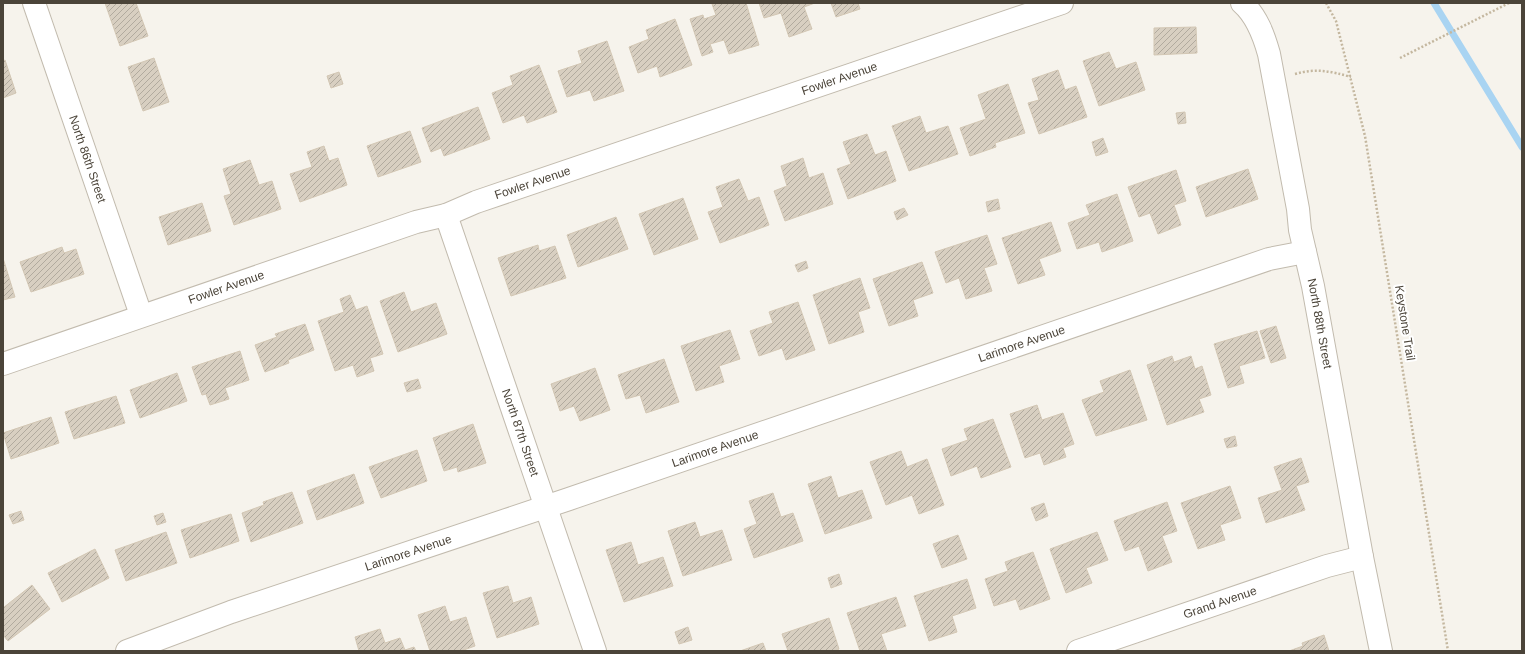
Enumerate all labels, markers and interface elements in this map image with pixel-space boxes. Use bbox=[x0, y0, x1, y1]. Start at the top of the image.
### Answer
street label: Fowler Avenue bbox=[800, 59, 879, 98]
street label: North 86th Street bbox=[66, 114, 109, 205]
street label: Fowler Avenue bbox=[493, 163, 573, 202]
street label: Fowler Avenue bbox=[186, 268, 266, 307]
street label: North 88th Street bbox=[1304, 277, 1335, 371]
street label: Keystone Trail bbox=[1392, 284, 1418, 362]
street label: Larimore Avenue bbox=[977, 322, 1067, 365]
street label: North 87th Street bbox=[499, 387, 542, 479]
street label: Larimore Avenue bbox=[670, 427, 761, 470]
street label: Larimore Avenue bbox=[363, 532, 454, 574]
street label: Grand Avenue bbox=[1181, 583, 1259, 622]

